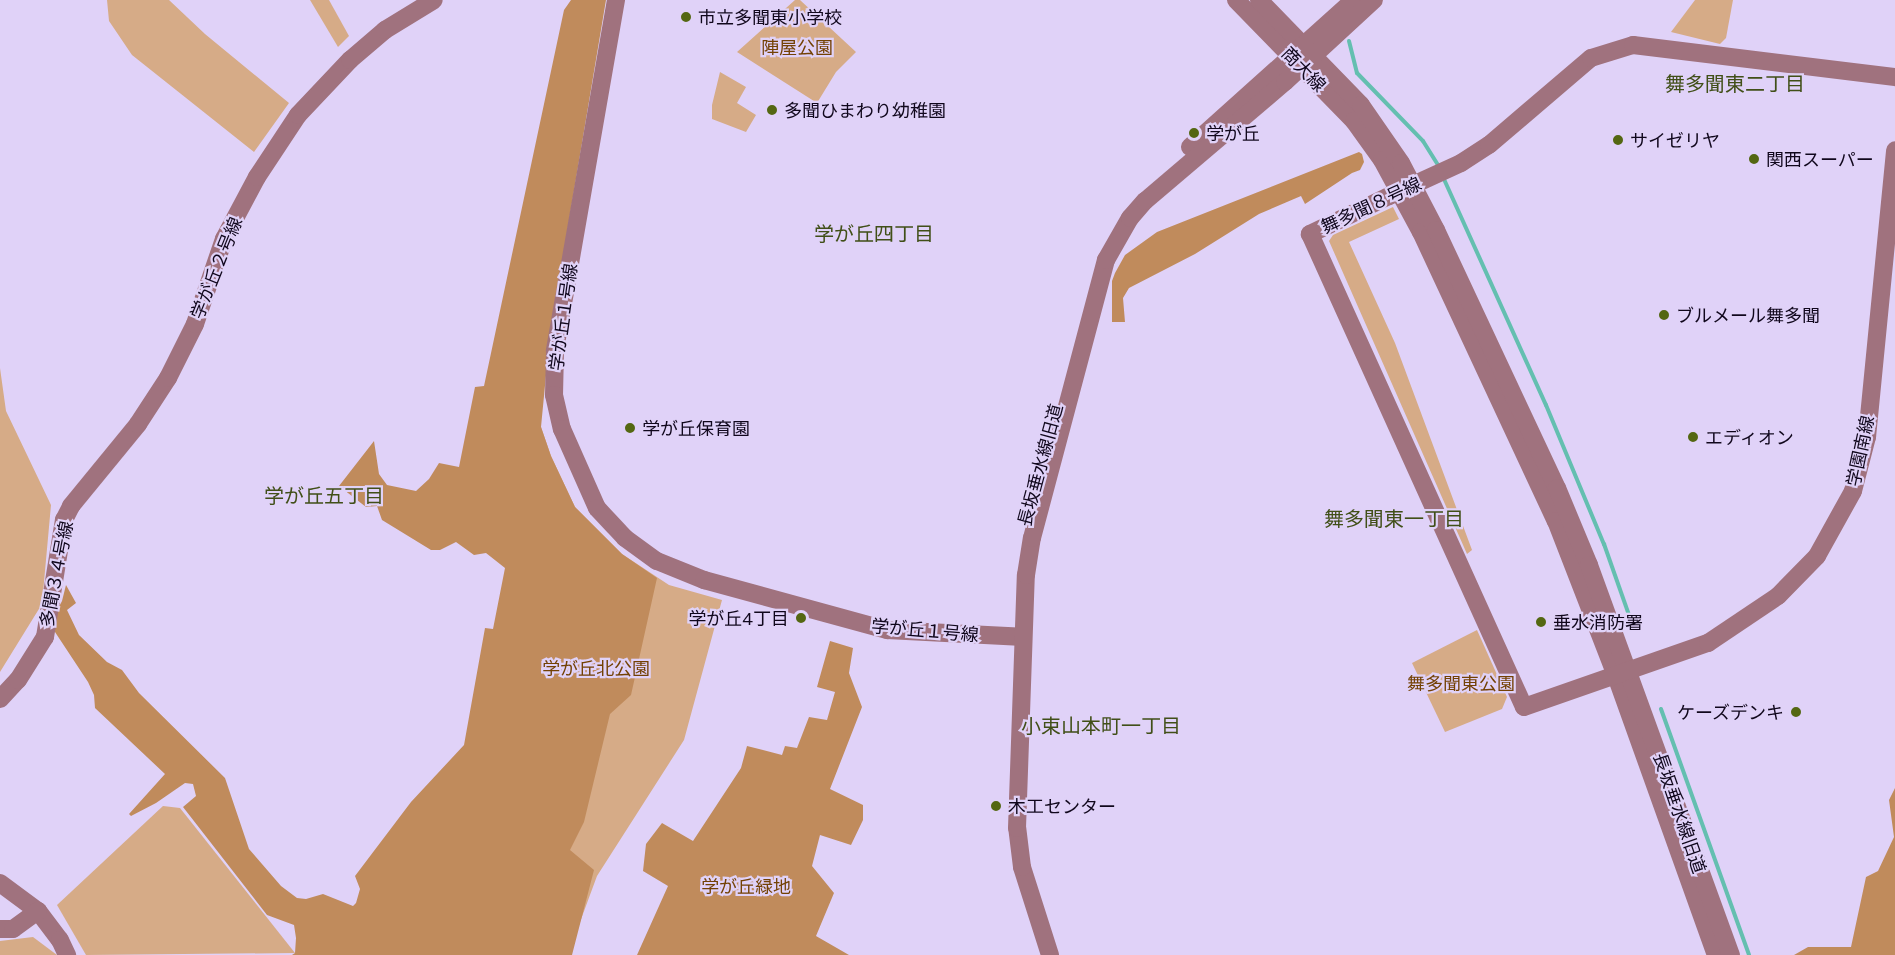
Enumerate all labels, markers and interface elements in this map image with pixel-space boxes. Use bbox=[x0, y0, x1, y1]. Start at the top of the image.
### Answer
place label: 市立多聞東小学校 bbox=[698, 6, 842, 28]
marker: 市立多聞東小学校 bbox=[679, 10, 693, 24]
park label: 陣屋公園 bbox=[761, 36, 833, 58]
street label: 商大線 bbox=[1277, 42, 1331, 96]
district label: 舞多聞東二丁目 bbox=[1665, 71, 1805, 95]
place label: 多聞ひまわり幼稚園 bbox=[784, 99, 946, 121]
marker: 多聞ひまわり幼稚園 bbox=[765, 103, 779, 117]
place label: 学が丘 bbox=[1206, 122, 1260, 144]
marker: 学が丘 bbox=[1187, 126, 1201, 140]
place label: サイゼリヤ bbox=[1630, 129, 1720, 151]
marker: サイゼリヤ bbox=[1611, 133, 1625, 147]
place label: 関西スーパー bbox=[1766, 148, 1874, 170]
marker: 関西スーパー bbox=[1747, 152, 1761, 166]
street label: 舞多聞８号線 bbox=[1317, 172, 1425, 238]
street label: 学が丘２号線 bbox=[186, 214, 246, 322]
district label: 学が丘四丁目 bbox=[814, 221, 934, 245]
street label: 学が丘１号線 bbox=[545, 262, 581, 372]
place label: ブルメール舞多聞 bbox=[1676, 304, 1820, 326]
marker: ブルメール舞多聞 bbox=[1657, 308, 1671, 322]
street label: 長坂垂水線旧道 bbox=[1013, 401, 1067, 529]
street label: 学園南線 bbox=[1842, 414, 1878, 488]
place label: 学が丘保育園 bbox=[642, 417, 750, 439]
marker: 学が丘保育園 bbox=[623, 421, 637, 435]
place label: エディオン bbox=[1705, 426, 1795, 448]
marker: エディオン bbox=[1686, 430, 1700, 444]
district label: 学が丘五丁目 bbox=[264, 483, 384, 507]
district label: 舞多聞東一丁目 bbox=[1324, 506, 1464, 530]
street label: 多聞３４号線 bbox=[35, 519, 77, 629]
place label: 学が丘4丁目 bbox=[688, 607, 789, 629]
marker: 学が丘4丁目 bbox=[794, 611, 808, 625]
place label: 垂水消防署 bbox=[1553, 611, 1643, 633]
street label: 学が丘１号線 bbox=[870, 615, 980, 645]
marker: 垂水消防署 bbox=[1534, 615, 1548, 629]
park label: 学が丘北公園 bbox=[542, 657, 650, 679]
park label: 舞多聞東公園 bbox=[1407, 672, 1515, 694]
place label: ケーズデンキ bbox=[1676, 701, 1784, 723]
marker: ケーズデンキ bbox=[1789, 705, 1803, 719]
district label: 小束山本町一丁目 bbox=[1021, 713, 1181, 737]
street label: 長坂垂水線旧道 bbox=[1649, 750, 1711, 876]
place label: 木工センター bbox=[1008, 795, 1116, 817]
marker: 木工センター bbox=[989, 799, 1003, 813]
park label: 学が丘緑地 bbox=[701, 875, 791, 897]

